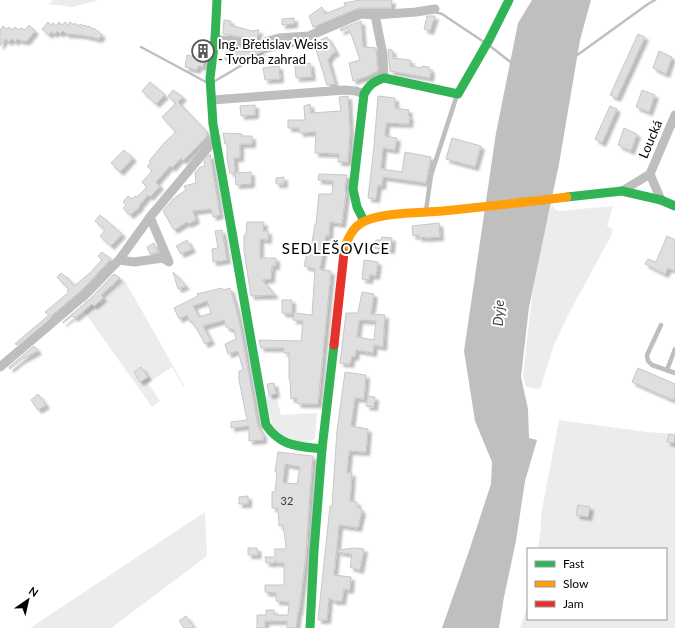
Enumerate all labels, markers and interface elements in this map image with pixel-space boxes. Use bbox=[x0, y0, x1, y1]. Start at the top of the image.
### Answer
place label: Ing. Břetislav Weiss - Tvorba zahrad bbox=[218, 36, 328, 67]
building icon: Ing. Břetislav Weiss - Tvorba zahrad bbox=[190, 38, 216, 64]
street label: Loucká bbox=[635, 117, 665, 161]
district label: SEDLEŠOVICE bbox=[282, 239, 390, 257]
water label: Dyje bbox=[489, 299, 507, 327]
house number: 32 bbox=[281, 494, 293, 507]
legend bbox=[527, 548, 667, 620]
text: Fast bbox=[563, 556, 585, 571]
text: Slow bbox=[563, 576, 589, 591]
north arrow bbox=[8, 580, 48, 620]
text: N bbox=[27, 584, 41, 599]
text: Jam bbox=[563, 596, 584, 611]

